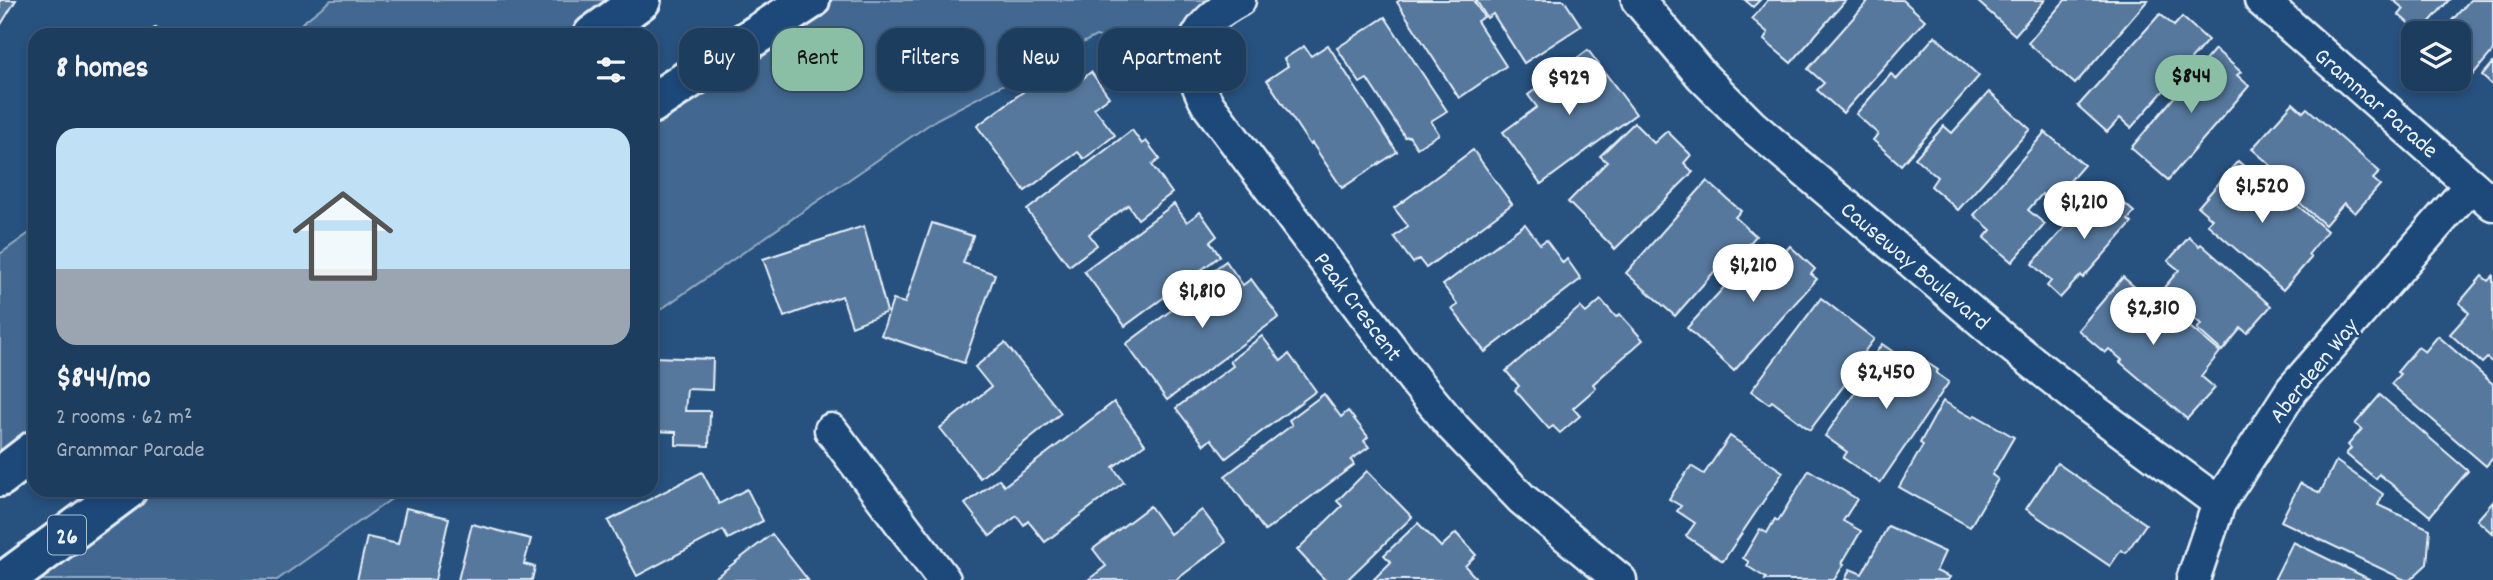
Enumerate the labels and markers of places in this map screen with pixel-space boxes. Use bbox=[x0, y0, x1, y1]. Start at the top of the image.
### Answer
pin: $844 bbox=[2150, 55, 2232, 115]
pin: $929 bbox=[1528, 58, 1610, 117]
pin: $1,520 bbox=[2205, 166, 2319, 225]
pin: $1,210 bbox=[2027, 182, 2141, 241]
pin: $1,210 bbox=[1696, 244, 1810, 304]
pin: $1,810 bbox=[1145, 270, 1259, 330]
pin: $2,310 bbox=[2096, 288, 2210, 347]
pin: $2,450 bbox=[1829, 352, 1943, 411]

